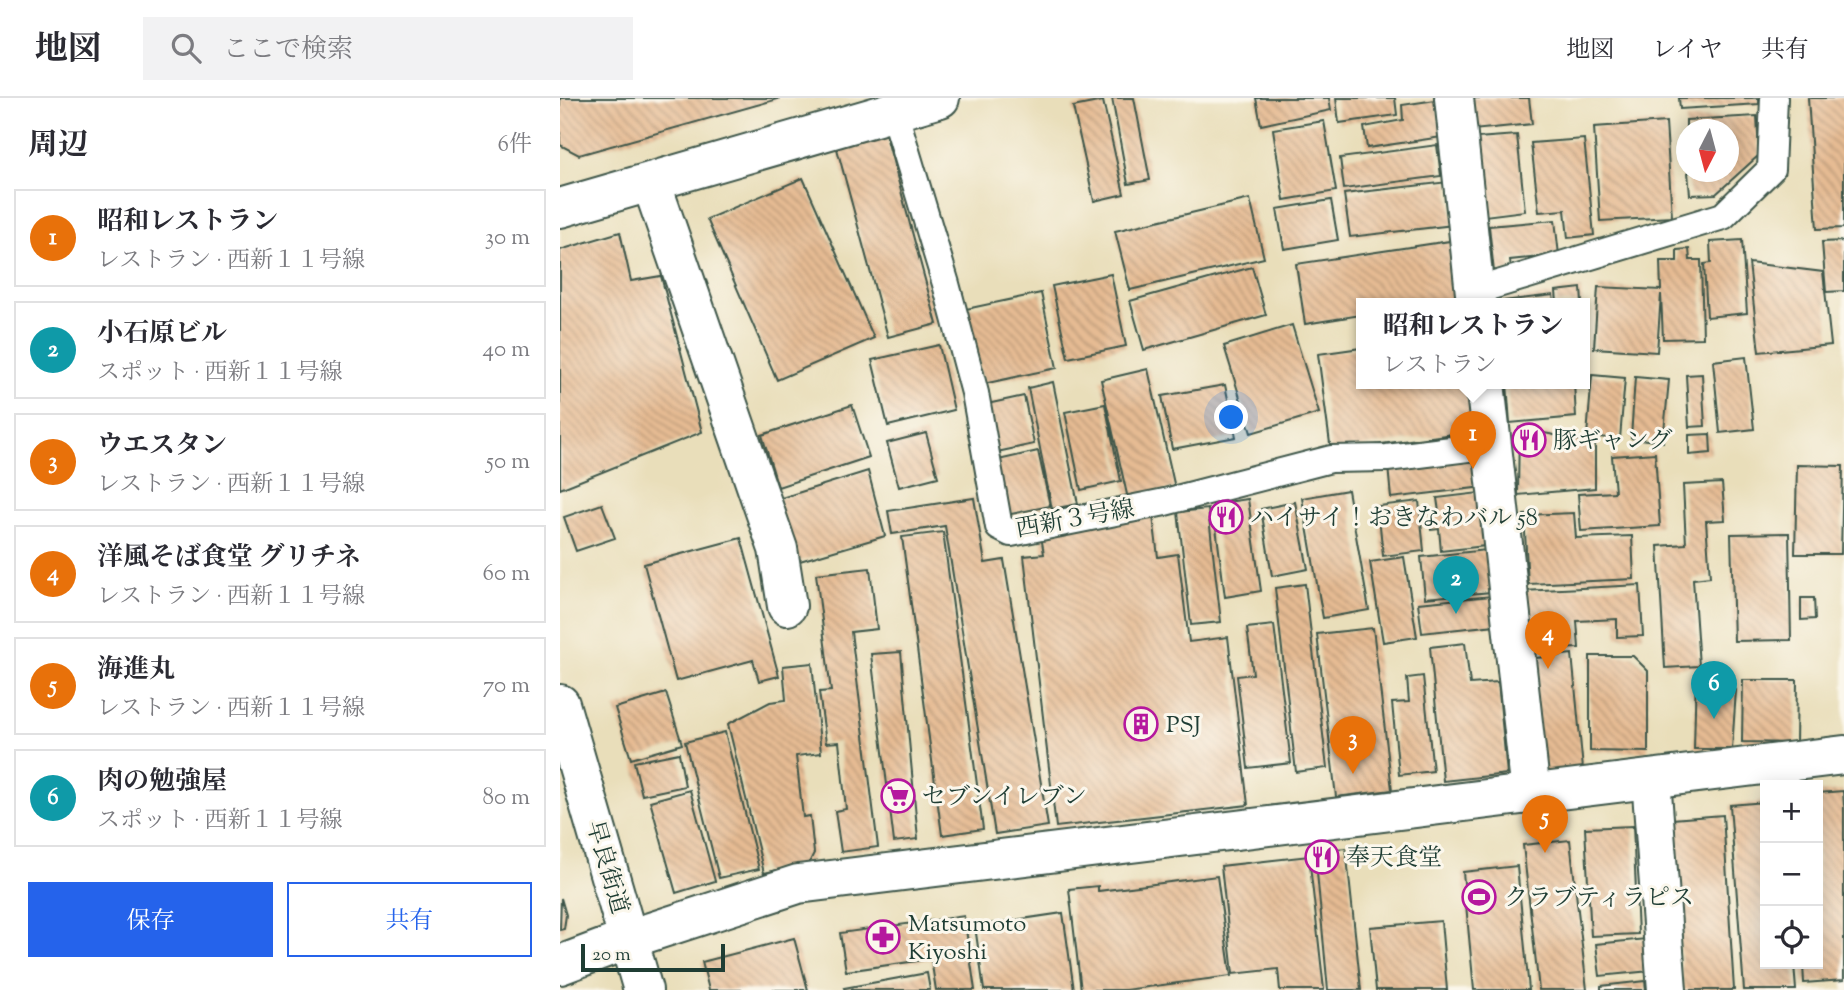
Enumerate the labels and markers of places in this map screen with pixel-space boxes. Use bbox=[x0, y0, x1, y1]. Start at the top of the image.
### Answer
pin: 1 bbox=[1450, 411, 1496, 469]
restaurant icon: 豚ギャング bbox=[1510, 421, 1548, 459]
place label: 豚ギャング bbox=[1553, 425, 1673, 459]
restaurant icon: ハイサイ！おきなわバル 58 bbox=[1207, 498, 1245, 536]
place label: ハイサイ！おきなわバル 58 bbox=[1250, 502, 1538, 536]
pin: 2 bbox=[1433, 556, 1479, 614]
pin: 4 bbox=[1525, 611, 1571, 669]
pin: 6 bbox=[1691, 661, 1737, 719]
building icon: PSJ bbox=[1122, 705, 1160, 743]
place label: PSJ bbox=[1166, 709, 1201, 743]
pin: 3 bbox=[1330, 716, 1376, 774]
supermarket icon: セブンイレブン bbox=[879, 777, 917, 815]
place label: セブンイレブン bbox=[922, 781, 1087, 815]
pin: 5 bbox=[1522, 795, 1568, 853]
restaurant icon: 奉天食堂 bbox=[1303, 838, 1341, 876]
place label: 奉天食堂 bbox=[1346, 842, 1442, 876]
sports icon: クラブティラピス bbox=[1460, 878, 1498, 916]
place label: クラブティラピス bbox=[1504, 882, 1694, 916]
place label: Matsumoto Kiyoshi bbox=[908, 908, 1026, 970]
pharmacy icon: Matsumoto Kiyoshi bbox=[864, 918, 902, 956]

